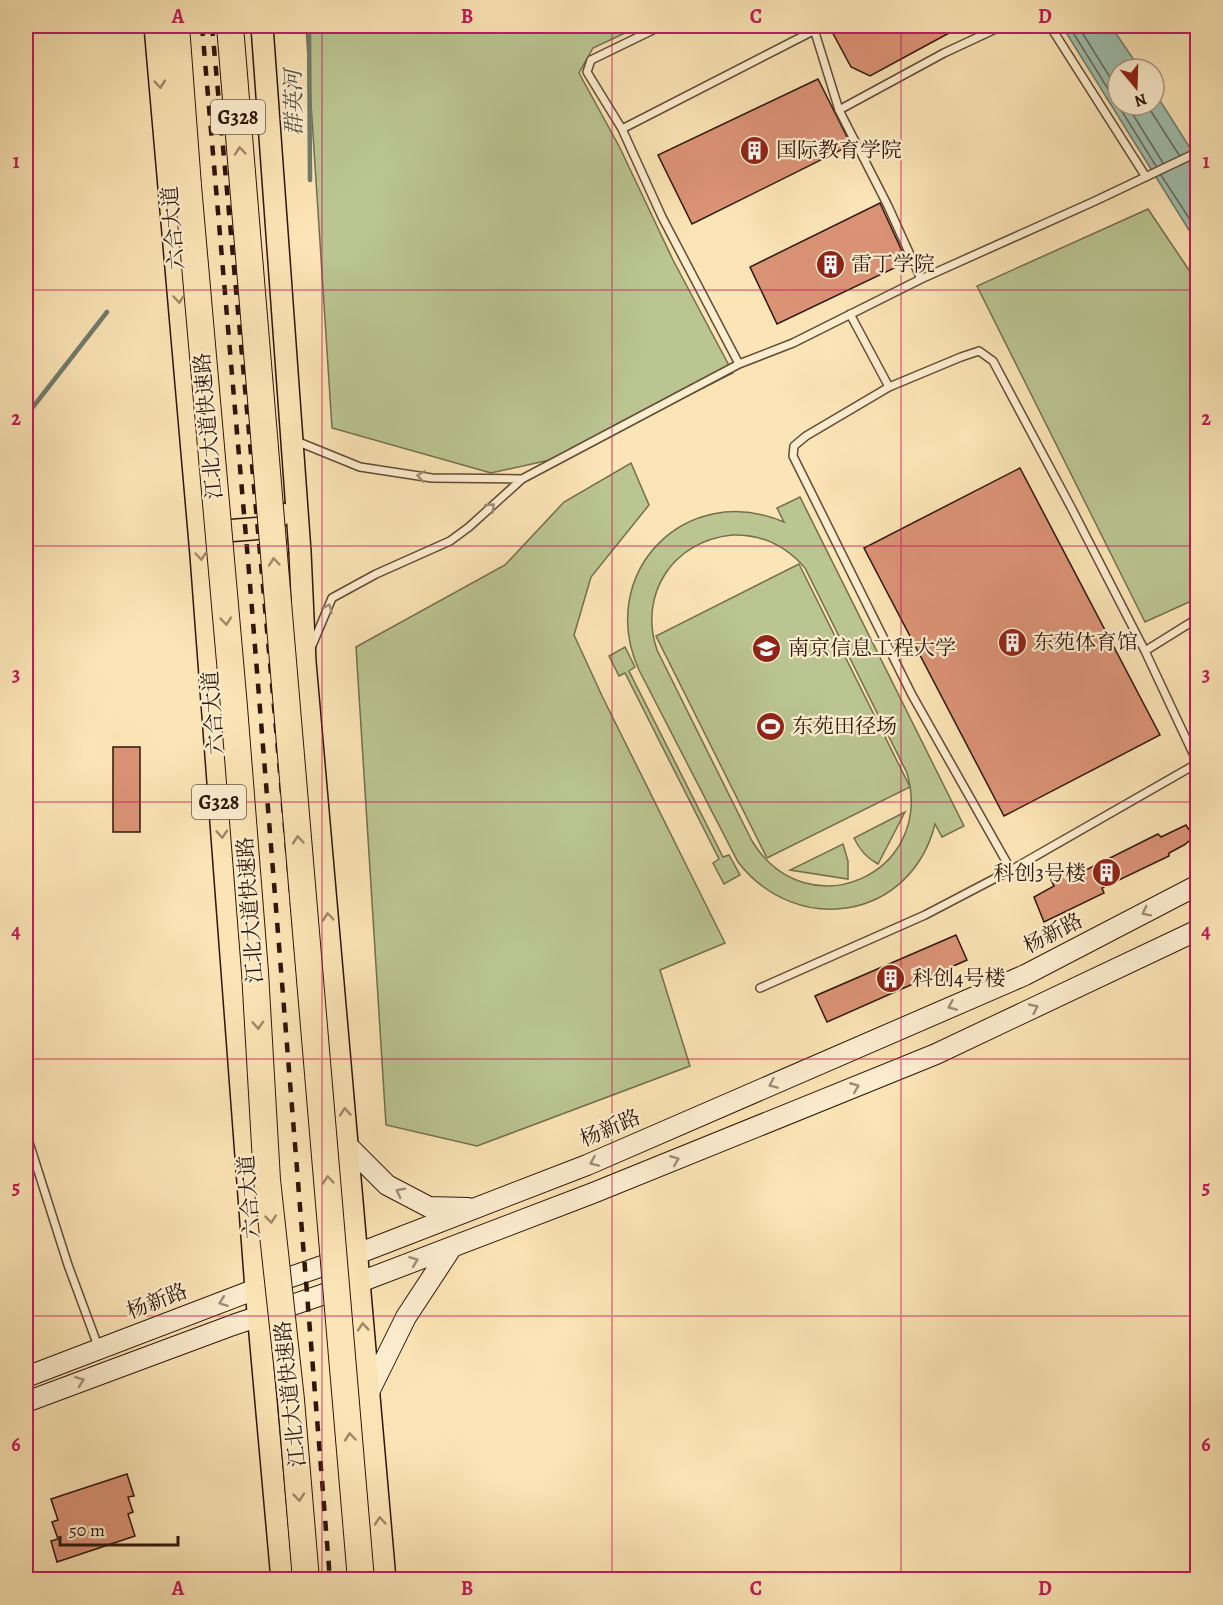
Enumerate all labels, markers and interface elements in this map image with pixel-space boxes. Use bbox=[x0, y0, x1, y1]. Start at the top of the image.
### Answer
text: A bbox=[171, 3, 185, 30]
text: B bbox=[461, 3, 473, 30]
text: C bbox=[750, 3, 762, 30]
text: D bbox=[1038, 3, 1052, 30]
north arrow bbox=[1106, 57, 1166, 117]
water label: 群英河 bbox=[278, 66, 310, 136]
one-way arrow bbox=[153, 79, 166, 88]
text: N bbox=[1131, 88, 1150, 113]
road number: G328 bbox=[211, 100, 265, 134]
building icon: 国际教育学院 bbox=[739, 134, 771, 166]
place label: 国际教育学院 bbox=[776, 136, 902, 164]
one-way arrow bbox=[234, 146, 247, 155]
text: 1 bbox=[12, 148, 20, 175]
text: 1 bbox=[1202, 148, 1210, 175]
street label: 六合大道 bbox=[155, 185, 191, 271]
building icon: 雷丁学院 bbox=[814, 248, 846, 280]
place label: 雷丁学院 bbox=[851, 250, 935, 278]
one-way arrow bbox=[172, 294, 185, 304]
street label: 江北大道快速路 bbox=[188, 352, 228, 500]
text: 2 bbox=[11, 405, 21, 432]
text: 2 bbox=[1201, 405, 1211, 432]
one-way arrow bbox=[417, 471, 426, 483]
one-way arrow bbox=[484, 504, 495, 515]
one-way arrow bbox=[194, 551, 207, 561]
one-way arrow bbox=[268, 557, 281, 566]
one-way arrow bbox=[321, 603, 333, 614]
one-way arrow bbox=[219, 617, 232, 626]
building icon: 东苑体育馆 bbox=[996, 626, 1028, 658]
place label: 东苑体育馆 bbox=[1033, 628, 1138, 656]
school or university icon: 南京信息工程大学 bbox=[751, 632, 783, 664]
place label: 南京信息工程大学 bbox=[788, 634, 956, 662]
text: 3 bbox=[12, 661, 20, 688]
text: 3 bbox=[1202, 661, 1210, 688]
street label: 六合大道 bbox=[196, 670, 230, 756]
sports icon: 东苑田径场 bbox=[755, 710, 787, 742]
place label: 东苑田径场 bbox=[792, 712, 897, 740]
road number: G328 bbox=[192, 785, 246, 819]
one-way arrow bbox=[215, 830, 228, 839]
one-way arrow bbox=[292, 835, 305, 844]
street label: 江北大道快速路 bbox=[231, 836, 269, 984]
building icon: 科创3号楼 bbox=[1091, 857, 1123, 889]
place label: 科创3号楼 bbox=[993, 859, 1086, 887]
one-way arrow bbox=[1141, 904, 1152, 916]
street label: 杨新路 bbox=[1019, 906, 1087, 960]
one-way arrow bbox=[322, 913, 335, 922]
text: 4 bbox=[11, 918, 21, 945]
text: 4 bbox=[1201, 918, 1211, 945]
building icon: 科创4号楼 bbox=[875, 962, 907, 994]
place label: 科创4号楼 bbox=[912, 964, 1006, 992]
one-way arrow bbox=[947, 999, 958, 1011]
one-way arrow bbox=[1027, 1004, 1038, 1016]
one-way arrow bbox=[251, 1020, 264, 1029]
one-way arrow bbox=[768, 1077, 779, 1089]
one-way arrow bbox=[849, 1082, 860, 1094]
street label: 杨新路 bbox=[576, 1103, 644, 1153]
one-way arrow bbox=[339, 1107, 352, 1116]
street label: 六合大道 bbox=[232, 1154, 266, 1240]
one-way arrow bbox=[589, 1155, 600, 1167]
one-way arrow bbox=[668, 1155, 679, 1167]
text: 5 bbox=[12, 1174, 20, 1201]
text: 5 bbox=[1202, 1174, 1210, 1201]
one-way arrow bbox=[322, 1176, 335, 1185]
one-way arrow bbox=[396, 1188, 407, 1199]
one-way arrow bbox=[264, 1215, 277, 1224]
one-way arrow bbox=[408, 1256, 419, 1268]
street label: 杨新路 bbox=[123, 1277, 191, 1325]
one-way arrow bbox=[218, 1294, 229, 1307]
street label: 江北大道快速路 bbox=[268, 1319, 312, 1469]
one-way arrow bbox=[357, 1322, 370, 1331]
one-way arrow bbox=[75, 1376, 85, 1389]
text: 6 bbox=[11, 1431, 21, 1458]
text: 6 bbox=[1201, 1431, 1211, 1458]
one-way arrow bbox=[343, 1433, 356, 1442]
one-way arrow bbox=[292, 1492, 305, 1501]
scale bar bbox=[60, 1509, 178, 1547]
one-way arrow bbox=[374, 1517, 387, 1526]
text: 50 m bbox=[69, 1518, 105, 1542]
text: A bbox=[171, 1575, 185, 1602]
text: B bbox=[461, 1575, 473, 1602]
text: C bbox=[750, 1575, 762, 1602]
text: D bbox=[1038, 1575, 1052, 1602]

